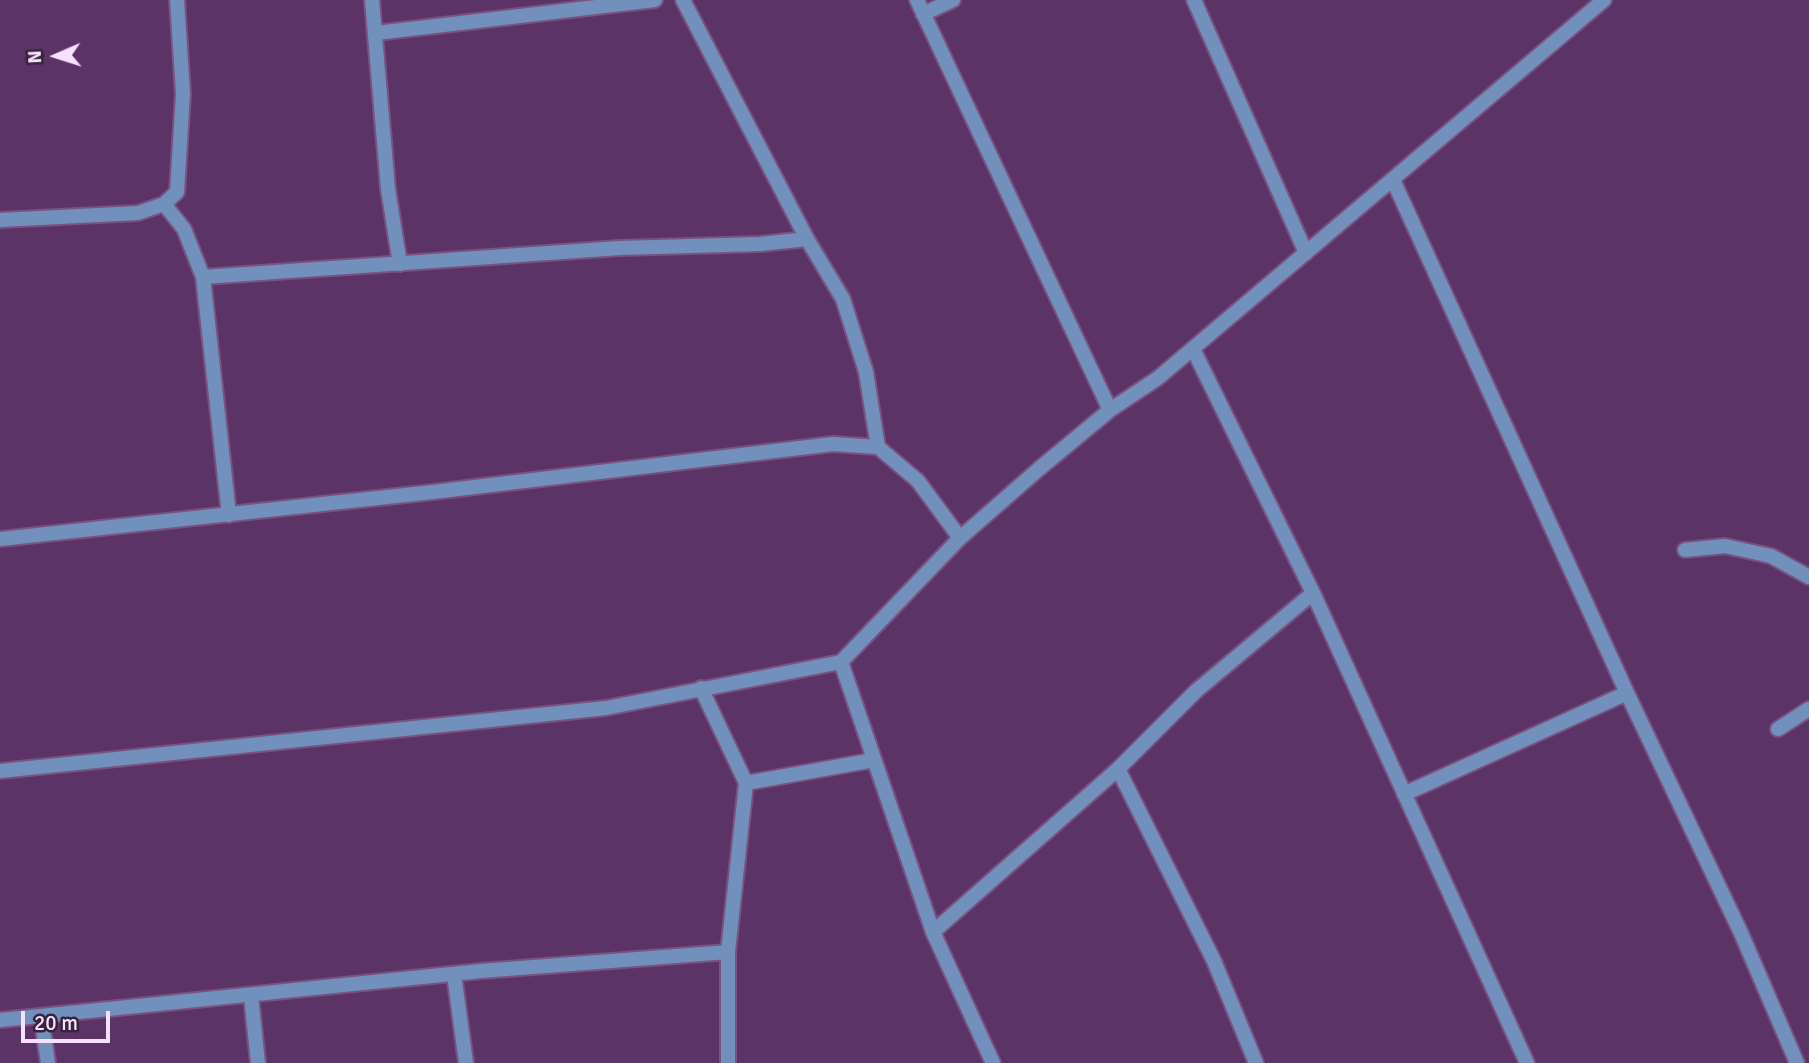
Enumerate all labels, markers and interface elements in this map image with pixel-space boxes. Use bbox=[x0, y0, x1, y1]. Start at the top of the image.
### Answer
north arrow bbox=[21, 21, 91, 91]
text: N bbox=[23, 50, 47, 64]
scale bar bbox=[24, 996, 114, 1040]
text: 20 m bbox=[34, 1010, 78, 1036]

